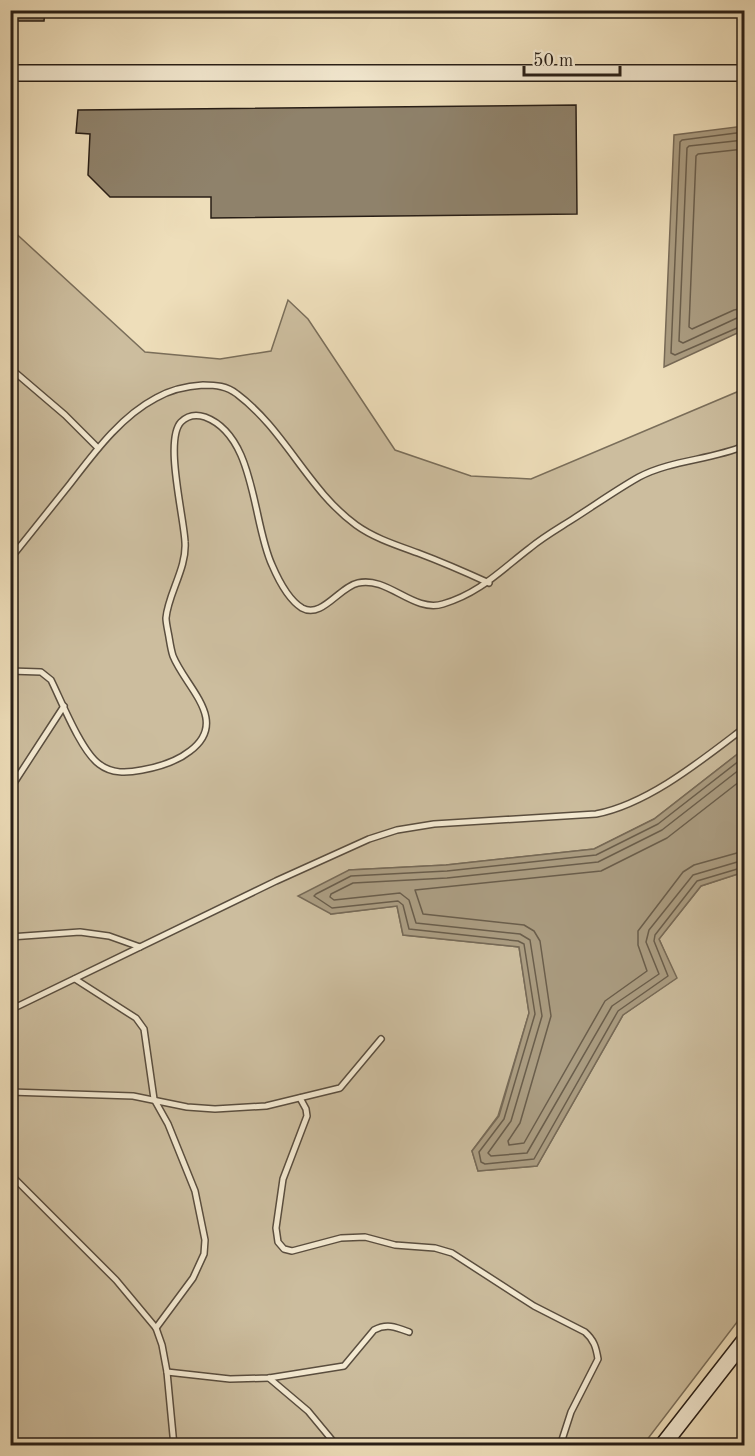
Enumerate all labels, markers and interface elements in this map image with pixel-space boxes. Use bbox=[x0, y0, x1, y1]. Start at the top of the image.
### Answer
scale bar bbox=[524, 39, 620, 77]
text: 50 m bbox=[533, 52, 573, 70]

